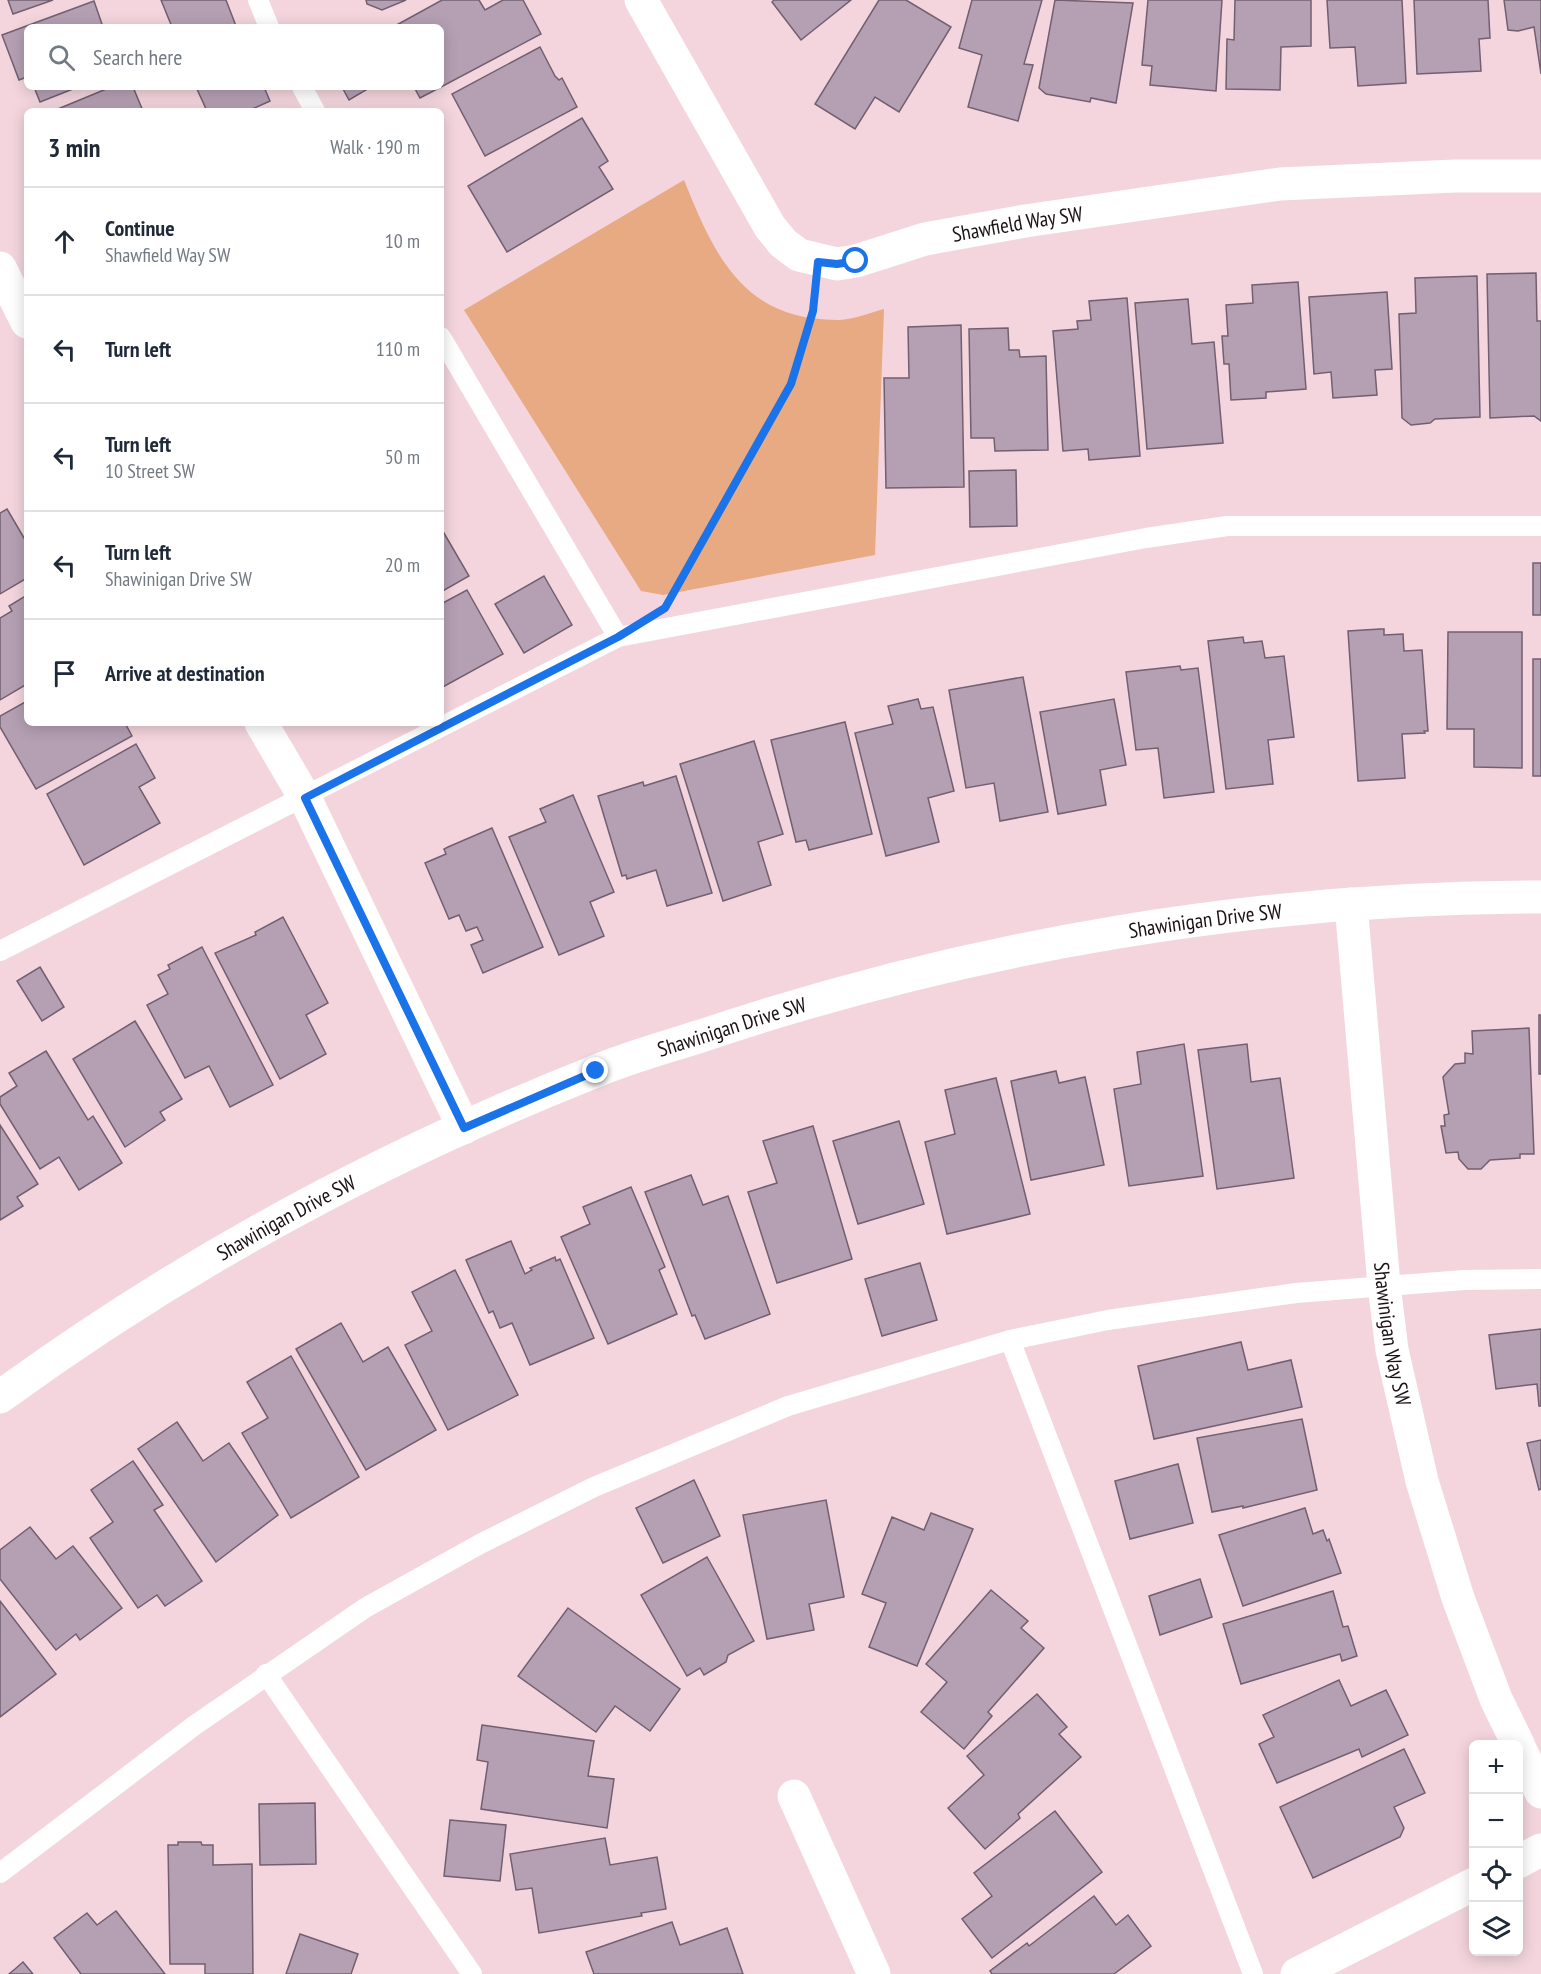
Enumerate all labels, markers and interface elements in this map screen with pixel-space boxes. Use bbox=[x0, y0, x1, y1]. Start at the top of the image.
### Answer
search box bbox=[24, 24, 444, 90]
icon: search bbox=[45, 41, 78, 74]
text: Search here bbox=[93, 43, 182, 71]
text: 3 min bbox=[48, 131, 101, 164]
text: Walk · 190 m bbox=[330, 134, 420, 160]
street label: Shawfield Way SW bbox=[950, 199, 1084, 247]
text: Continue bbox=[105, 214, 175, 242]
icon: ahead bbox=[48, 225, 81, 258]
text: 10 m bbox=[385, 228, 420, 254]
text: Shawfield Way SW bbox=[105, 242, 230, 268]
route start bbox=[842, 247, 868, 273]
icon: left bbox=[48, 333, 81, 366]
text: Turn left bbox=[105, 335, 171, 363]
text: 110 m bbox=[376, 336, 420, 362]
text: Turn left bbox=[105, 430, 171, 458]
icon: left bbox=[48, 441, 81, 474]
text: 50 m bbox=[385, 444, 420, 470]
text: 10 Street SW bbox=[105, 458, 195, 484]
text: Turn left bbox=[105, 538, 171, 566]
icon: left bbox=[48, 549, 81, 582]
text: 20 m bbox=[385, 552, 420, 578]
text: Shawinigan Drive SW bbox=[105, 566, 252, 592]
icon: arrive bbox=[48, 657, 81, 690]
text: Arrive at destination bbox=[105, 659, 265, 687]
street label: Shawinigan Drive SW bbox=[1127, 897, 1283, 944]
street label: Shawinigan Drive SW bbox=[654, 990, 809, 1062]
route end bbox=[582, 1057, 608, 1083]
street label: Shawinigan Drive SW bbox=[211, 1168, 360, 1266]
street label: Shawinigan Way SW bbox=[1369, 1261, 1418, 1408]
map controls bbox=[1469, 1740, 1523, 1956]
button: + bbox=[1469, 1740, 1523, 1794]
button: − bbox=[1469, 1794, 1523, 1848]
button: locate bbox=[1469, 1848, 1523, 1902]
button: layers bbox=[1469, 1902, 1523, 1956]

